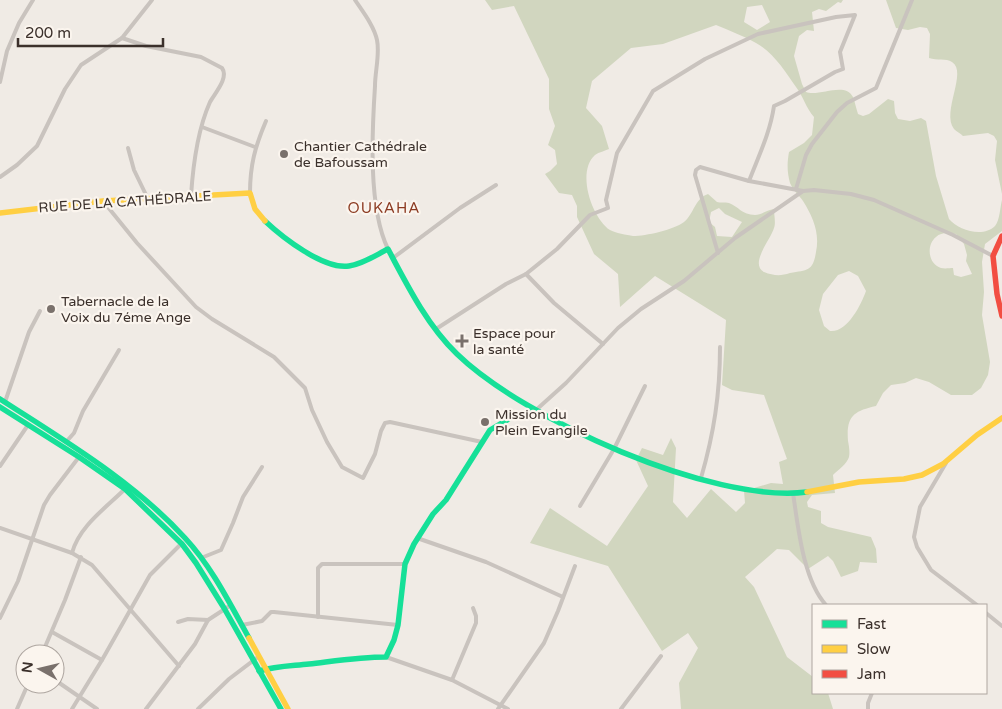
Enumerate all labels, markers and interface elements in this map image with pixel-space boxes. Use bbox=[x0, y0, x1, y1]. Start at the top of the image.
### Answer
scale bar bbox=[18, 15, 162, 47]
text: 200 m bbox=[25, 24, 71, 42]
place label: Chantier Cathédrale de Bafoussam bbox=[294, 138, 427, 171]
marker: Chantier Cathédrale de Bafoussam bbox=[278, 148, 290, 160]
street label: RUE DE LA CATHÉDRALE bbox=[38, 187, 212, 217]
district label: OUKAHA bbox=[347, 199, 421, 217]
place label: Tabernacle de la Voix du 7éme Ange bbox=[61, 293, 191, 326]
marker: Tabernacle de la Voix du 7éme Ange bbox=[45, 303, 57, 315]
place label: Espace pour la santé bbox=[473, 325, 556, 358]
marker: Espace pour la santé bbox=[455, 334, 469, 348]
place label: Mission du Plein Evangile bbox=[495, 406, 588, 439]
marker: Mission du Plein Evangile bbox=[479, 416, 491, 428]
legend bbox=[812, 604, 987, 694]
text: Fast bbox=[857, 615, 887, 633]
text: Slow bbox=[857, 640, 891, 658]
north arrow bbox=[15, 644, 65, 694]
text: N bbox=[18, 661, 37, 674]
text: Jam bbox=[857, 665, 886, 683]

